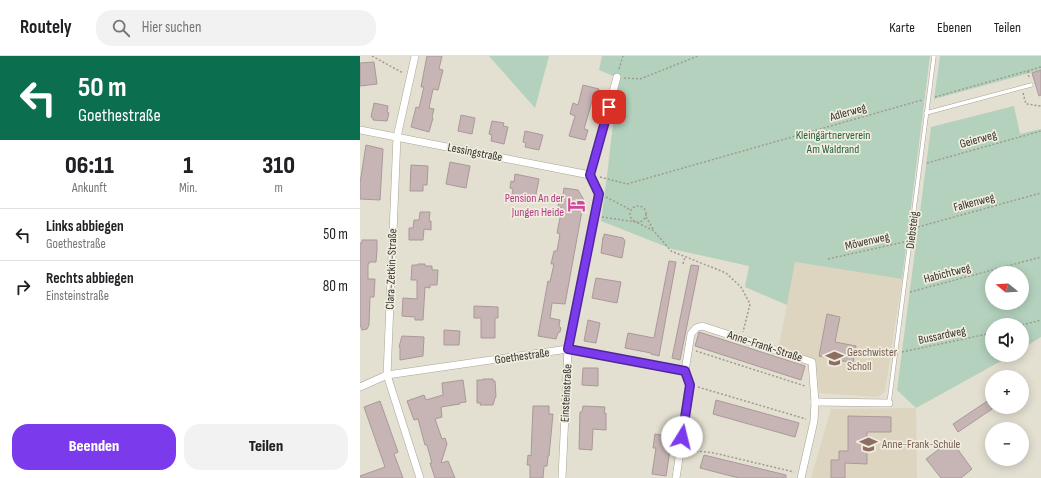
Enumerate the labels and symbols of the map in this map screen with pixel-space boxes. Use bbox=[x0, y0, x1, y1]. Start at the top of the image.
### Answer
pin bbox=[592, 90, 626, 124]
street label: Adlerweg bbox=[827, 100, 868, 125]
street label: Geierweg bbox=[958, 127, 999, 152]
park label: Kleingärtnerverein Am Waldrand bbox=[796, 128, 870, 157]
street label: Lessingstraße bbox=[446, 140, 504, 165]
street label: Falkenweg bbox=[952, 190, 996, 215]
place label: Pension An der Jungen Heide bbox=[505, 191, 565, 220]
hotel icon: Pension An der Jungen Heide bbox=[567, 195, 587, 215]
street label: Diebsteig bbox=[903, 210, 922, 250]
street label: Clara-Zetkin-Straße bbox=[383, 228, 400, 310]
street label: Möwenweg bbox=[843, 229, 891, 254]
street label: Habichtweg bbox=[922, 260, 972, 287]
north arrow bbox=[985, 266, 1029, 310]
street label: Bussardweg bbox=[917, 323, 967, 348]
street label: Anne-Frank-Straße bbox=[725, 327, 804, 366]
street label: Goethestraße bbox=[494, 345, 551, 368]
place label: Geschwister Scholl bbox=[847, 345, 898, 374]
school or university icon: Geschwister Scholl bbox=[824, 349, 844, 369]
street label: Einsteinstraße bbox=[557, 363, 576, 422]
position arrow bbox=[661, 416, 703, 458]
school or university icon: Anne-Frank-Schule bbox=[859, 434, 879, 454]
place label: Anne-Frank-Schule bbox=[881, 437, 961, 452]

